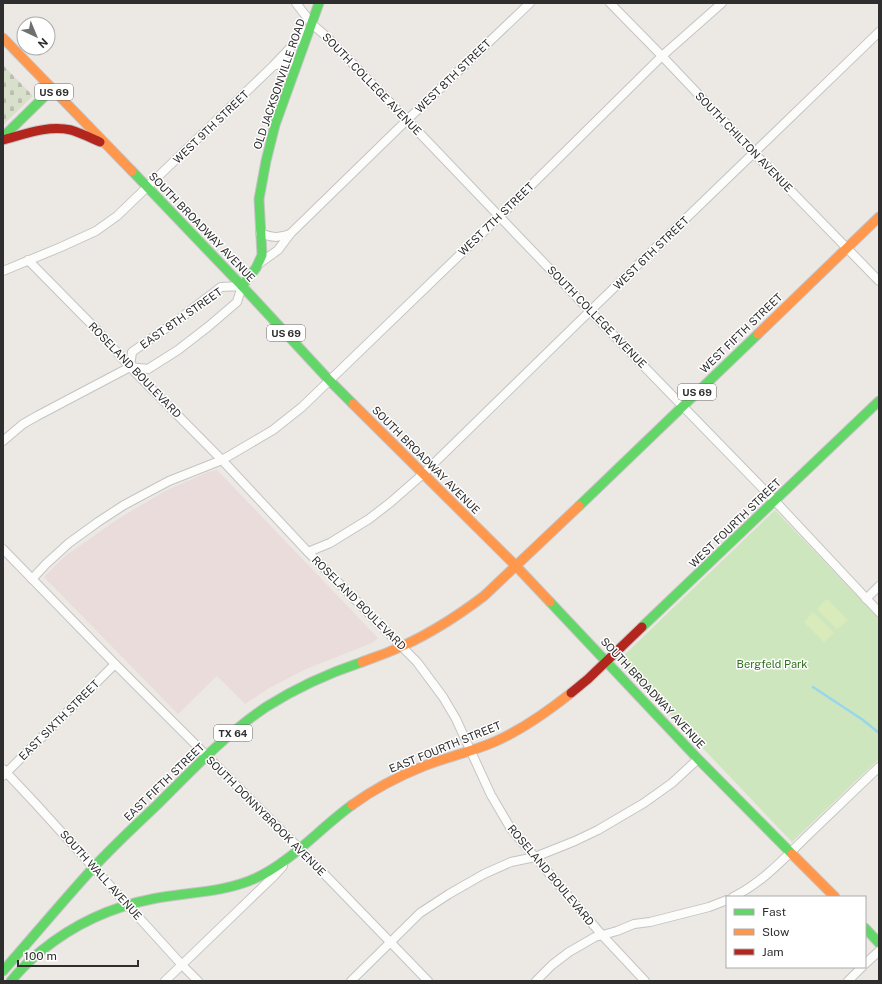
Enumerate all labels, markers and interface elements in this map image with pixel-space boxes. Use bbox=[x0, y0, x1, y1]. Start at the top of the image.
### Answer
north arrow bbox=[16, 16, 56, 56]
street label: OLD JACKSONVILLE ROAD bbox=[251, 17, 307, 151]
street label: SOUTH COLLEGE AVENUE bbox=[320, 31, 424, 137]
text: N bbox=[36, 36, 50, 50]
street label: WEST 8TH STREET bbox=[413, 37, 494, 115]
road number: US 69 bbox=[35, 84, 73, 100]
street label: WEST 9TH STREET bbox=[171, 88, 251, 166]
street label: SOUTH CHILTON AVENUE bbox=[693, 90, 795, 194]
street label: SOUTH BROADWAY AVENUE bbox=[147, 170, 258, 284]
street label: WEST 7TH STREET bbox=[456, 180, 536, 258]
street label: WEST 6TH STREET bbox=[611, 214, 691, 292]
street label: SOUTH COLLEGE AVENUE bbox=[545, 264, 649, 370]
street label: EAST 8TH STREET bbox=[138, 285, 225, 351]
street label: WEST FIFTH STREET bbox=[697, 290, 785, 375]
street label: ROSELAND BOULEVARD bbox=[86, 320, 184, 420]
road number: US 69 bbox=[267, 325, 305, 341]
road number: US 69 bbox=[678, 384, 716, 400]
street label: SOUTH BROADWAY AVENUE bbox=[370, 404, 482, 516]
street label: WEST FOURTH STREET bbox=[687, 476, 784, 570]
street label: ROSELAND BOULEVARD bbox=[310, 554, 409, 653]
street label: SOUTH BROADWAY AVENUE bbox=[598, 635, 708, 751]
park label: Bergfeld Park bbox=[737, 658, 808, 670]
street label: EAST SIXTH STREET bbox=[17, 677, 102, 762]
street label: EAST FOURTH STREET bbox=[387, 719, 503, 775]
road number: TX 64 bbox=[214, 725, 252, 741]
street label: EAST FIFTH STREET bbox=[122, 740, 207, 823]
street label: SOUTH DONNYBROOK AVENUE bbox=[204, 754, 328, 878]
street label: ROSELAND BOULEVARD bbox=[505, 822, 597, 928]
street label: SOUTH WALL AVENUE bbox=[58, 828, 144, 922]
legend bbox=[726, 896, 866, 968]
text: Fast bbox=[762, 905, 787, 919]
text: Slow bbox=[762, 925, 790, 939]
scale bar bbox=[18, 942, 138, 968]
text: Jam bbox=[762, 945, 784, 959]
text: 100 m bbox=[24, 949, 57, 963]

